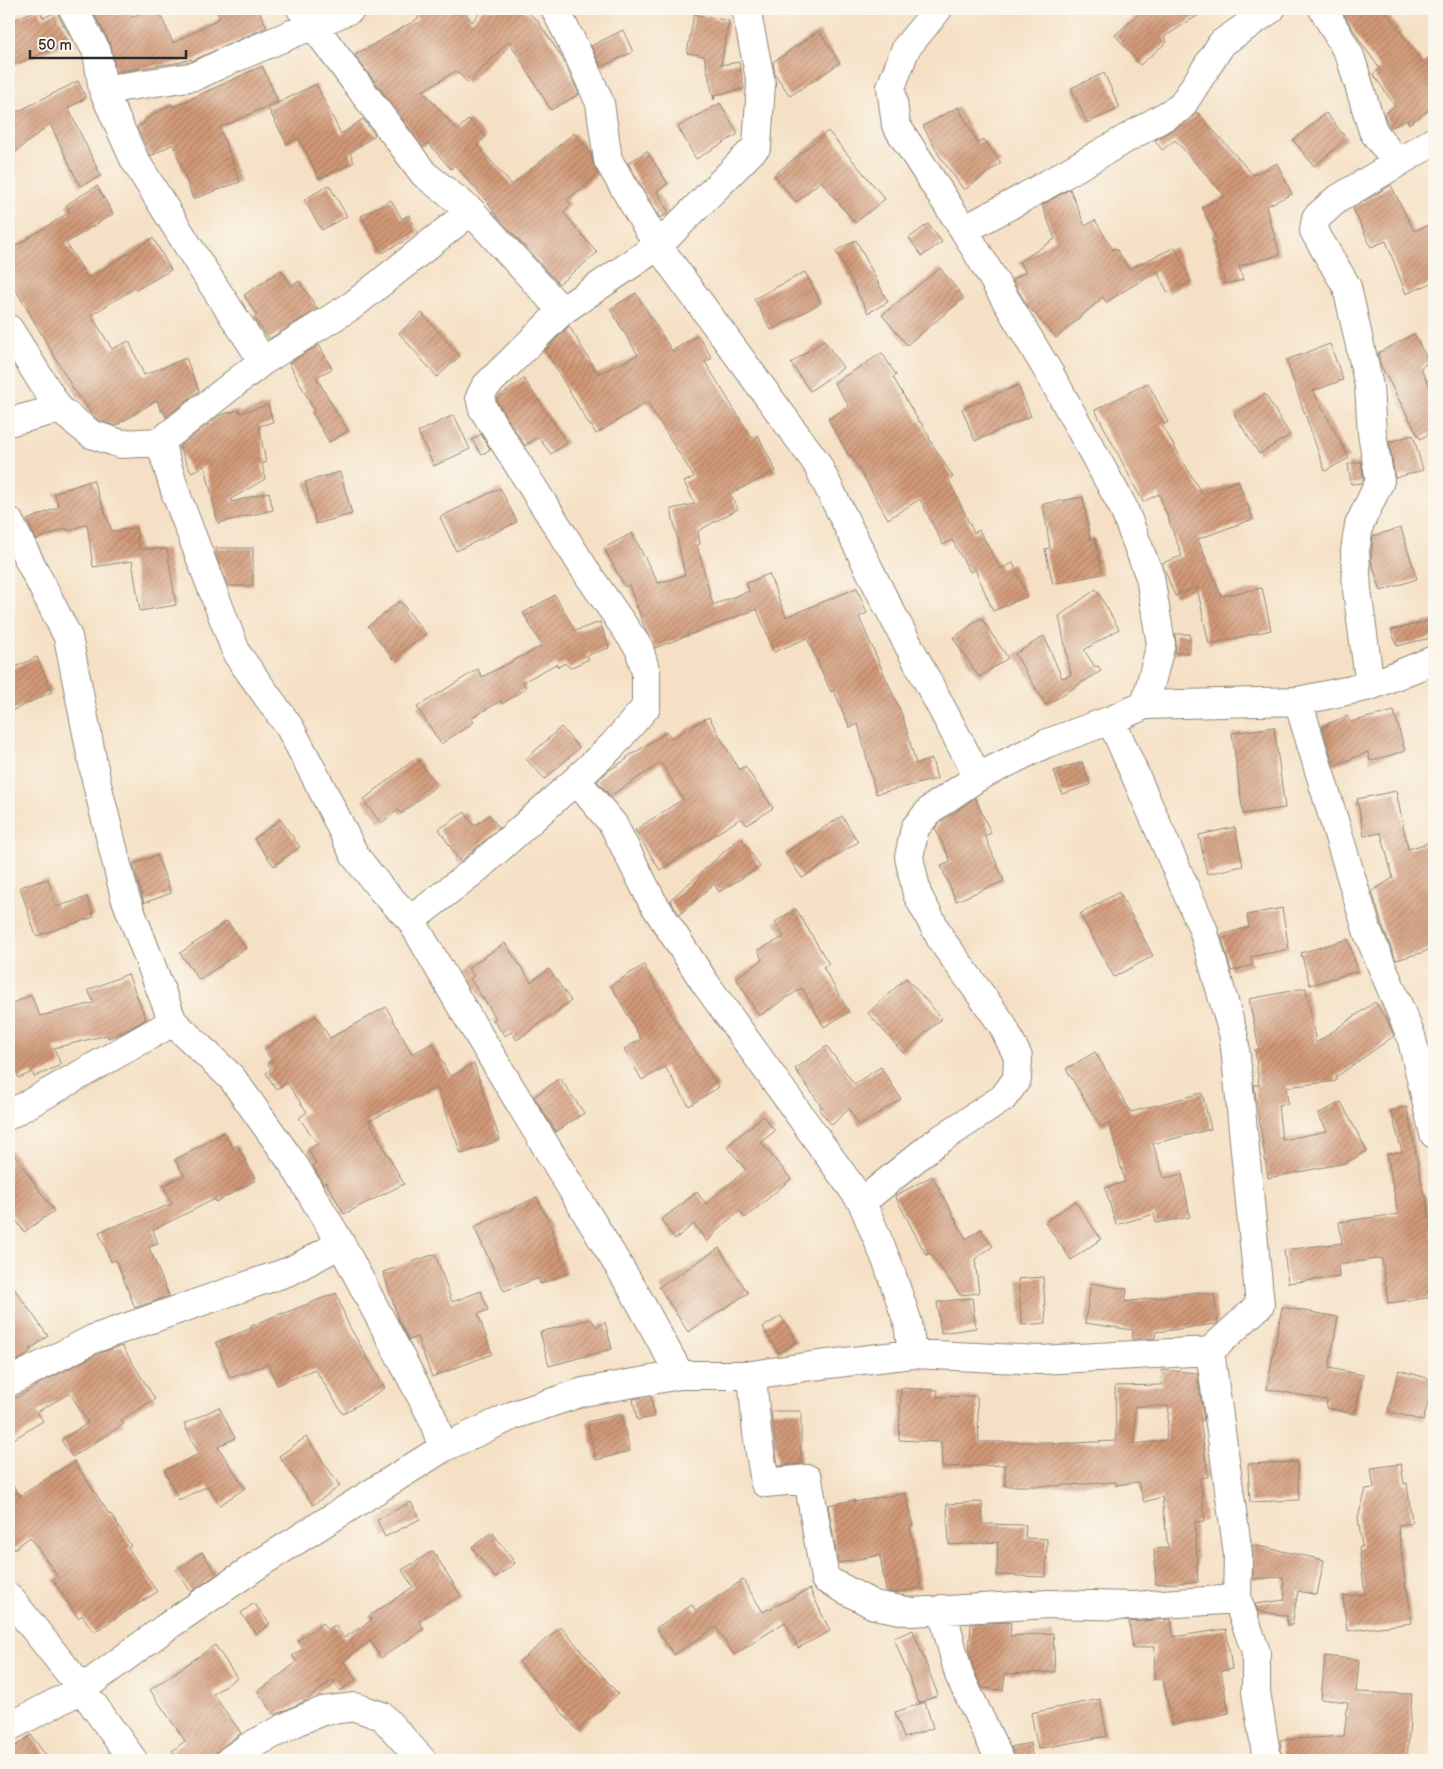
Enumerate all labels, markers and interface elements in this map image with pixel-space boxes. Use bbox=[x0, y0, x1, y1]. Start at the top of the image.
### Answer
scale bar bbox=[30, 28, 186, 60]
text: 50 m bbox=[38, 36, 72, 55]

